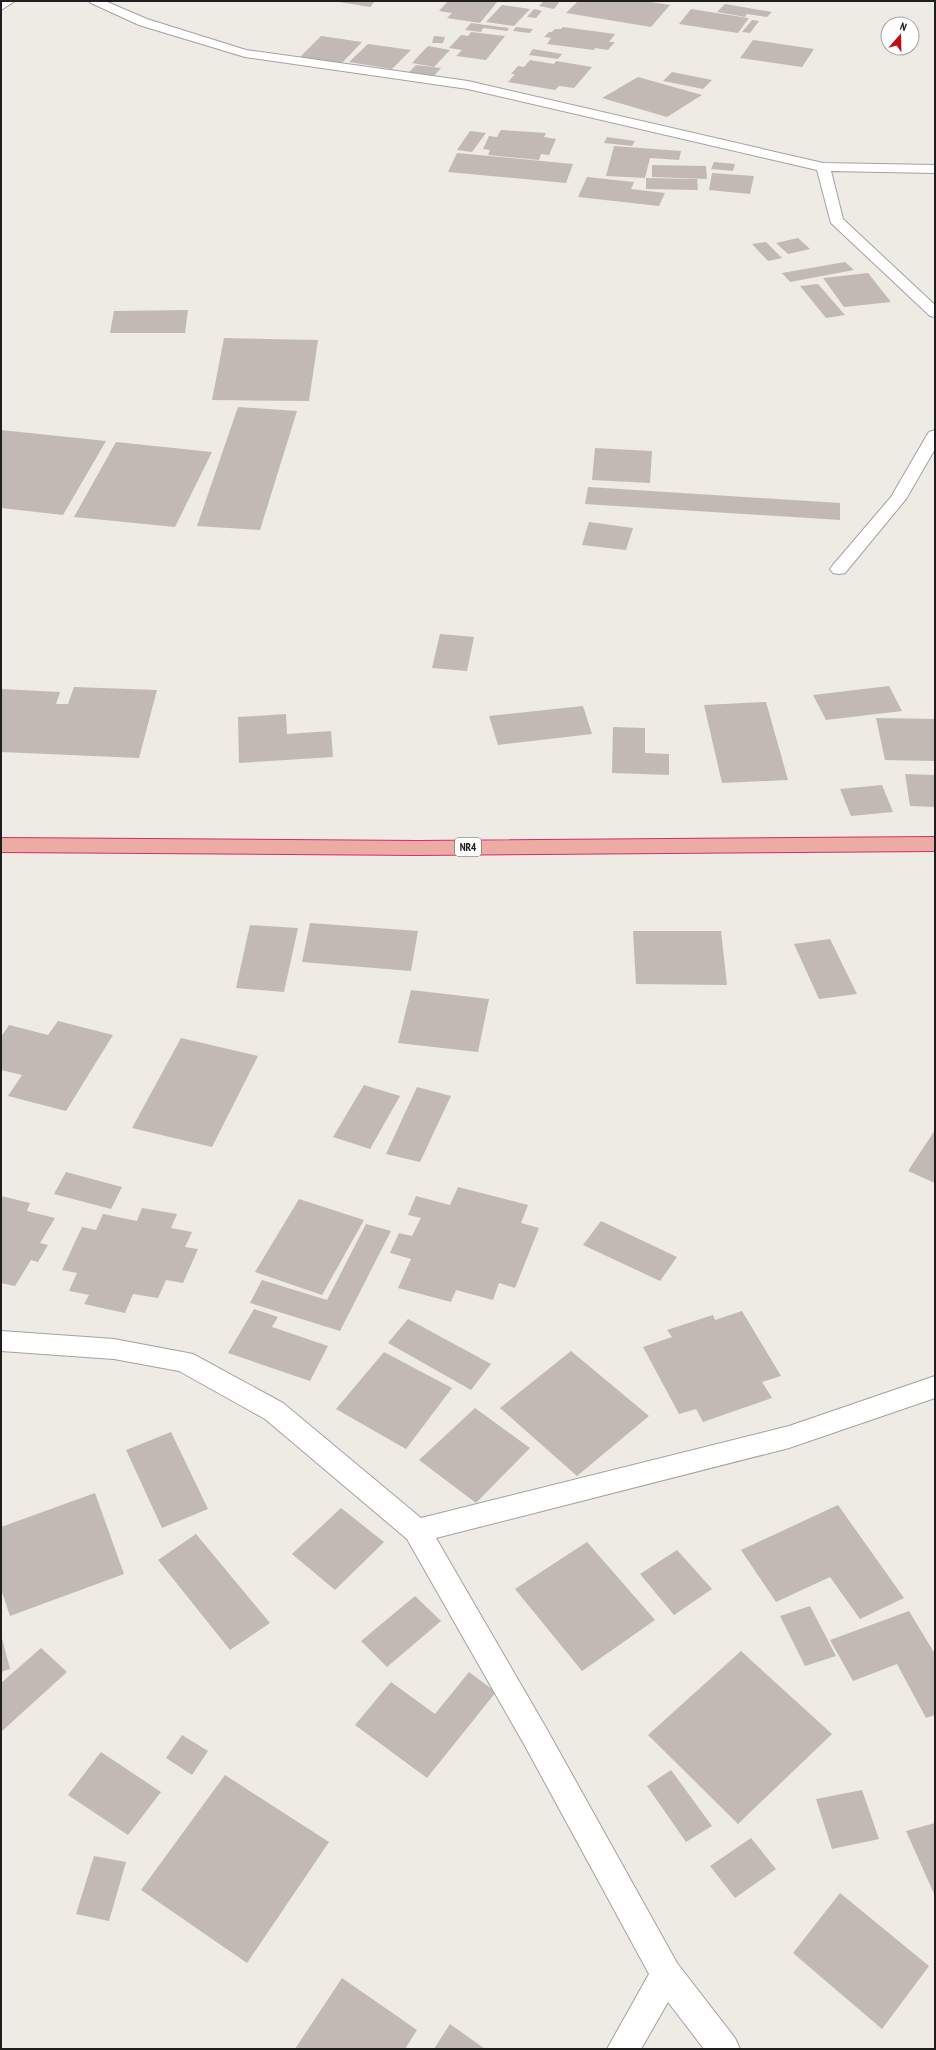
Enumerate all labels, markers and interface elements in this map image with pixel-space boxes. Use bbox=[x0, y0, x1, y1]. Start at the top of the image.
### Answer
north arrow bbox=[880, 16, 920, 56]
text: N bbox=[898, 19, 909, 34]
road number: NR4 bbox=[455, 838, 481, 856]

